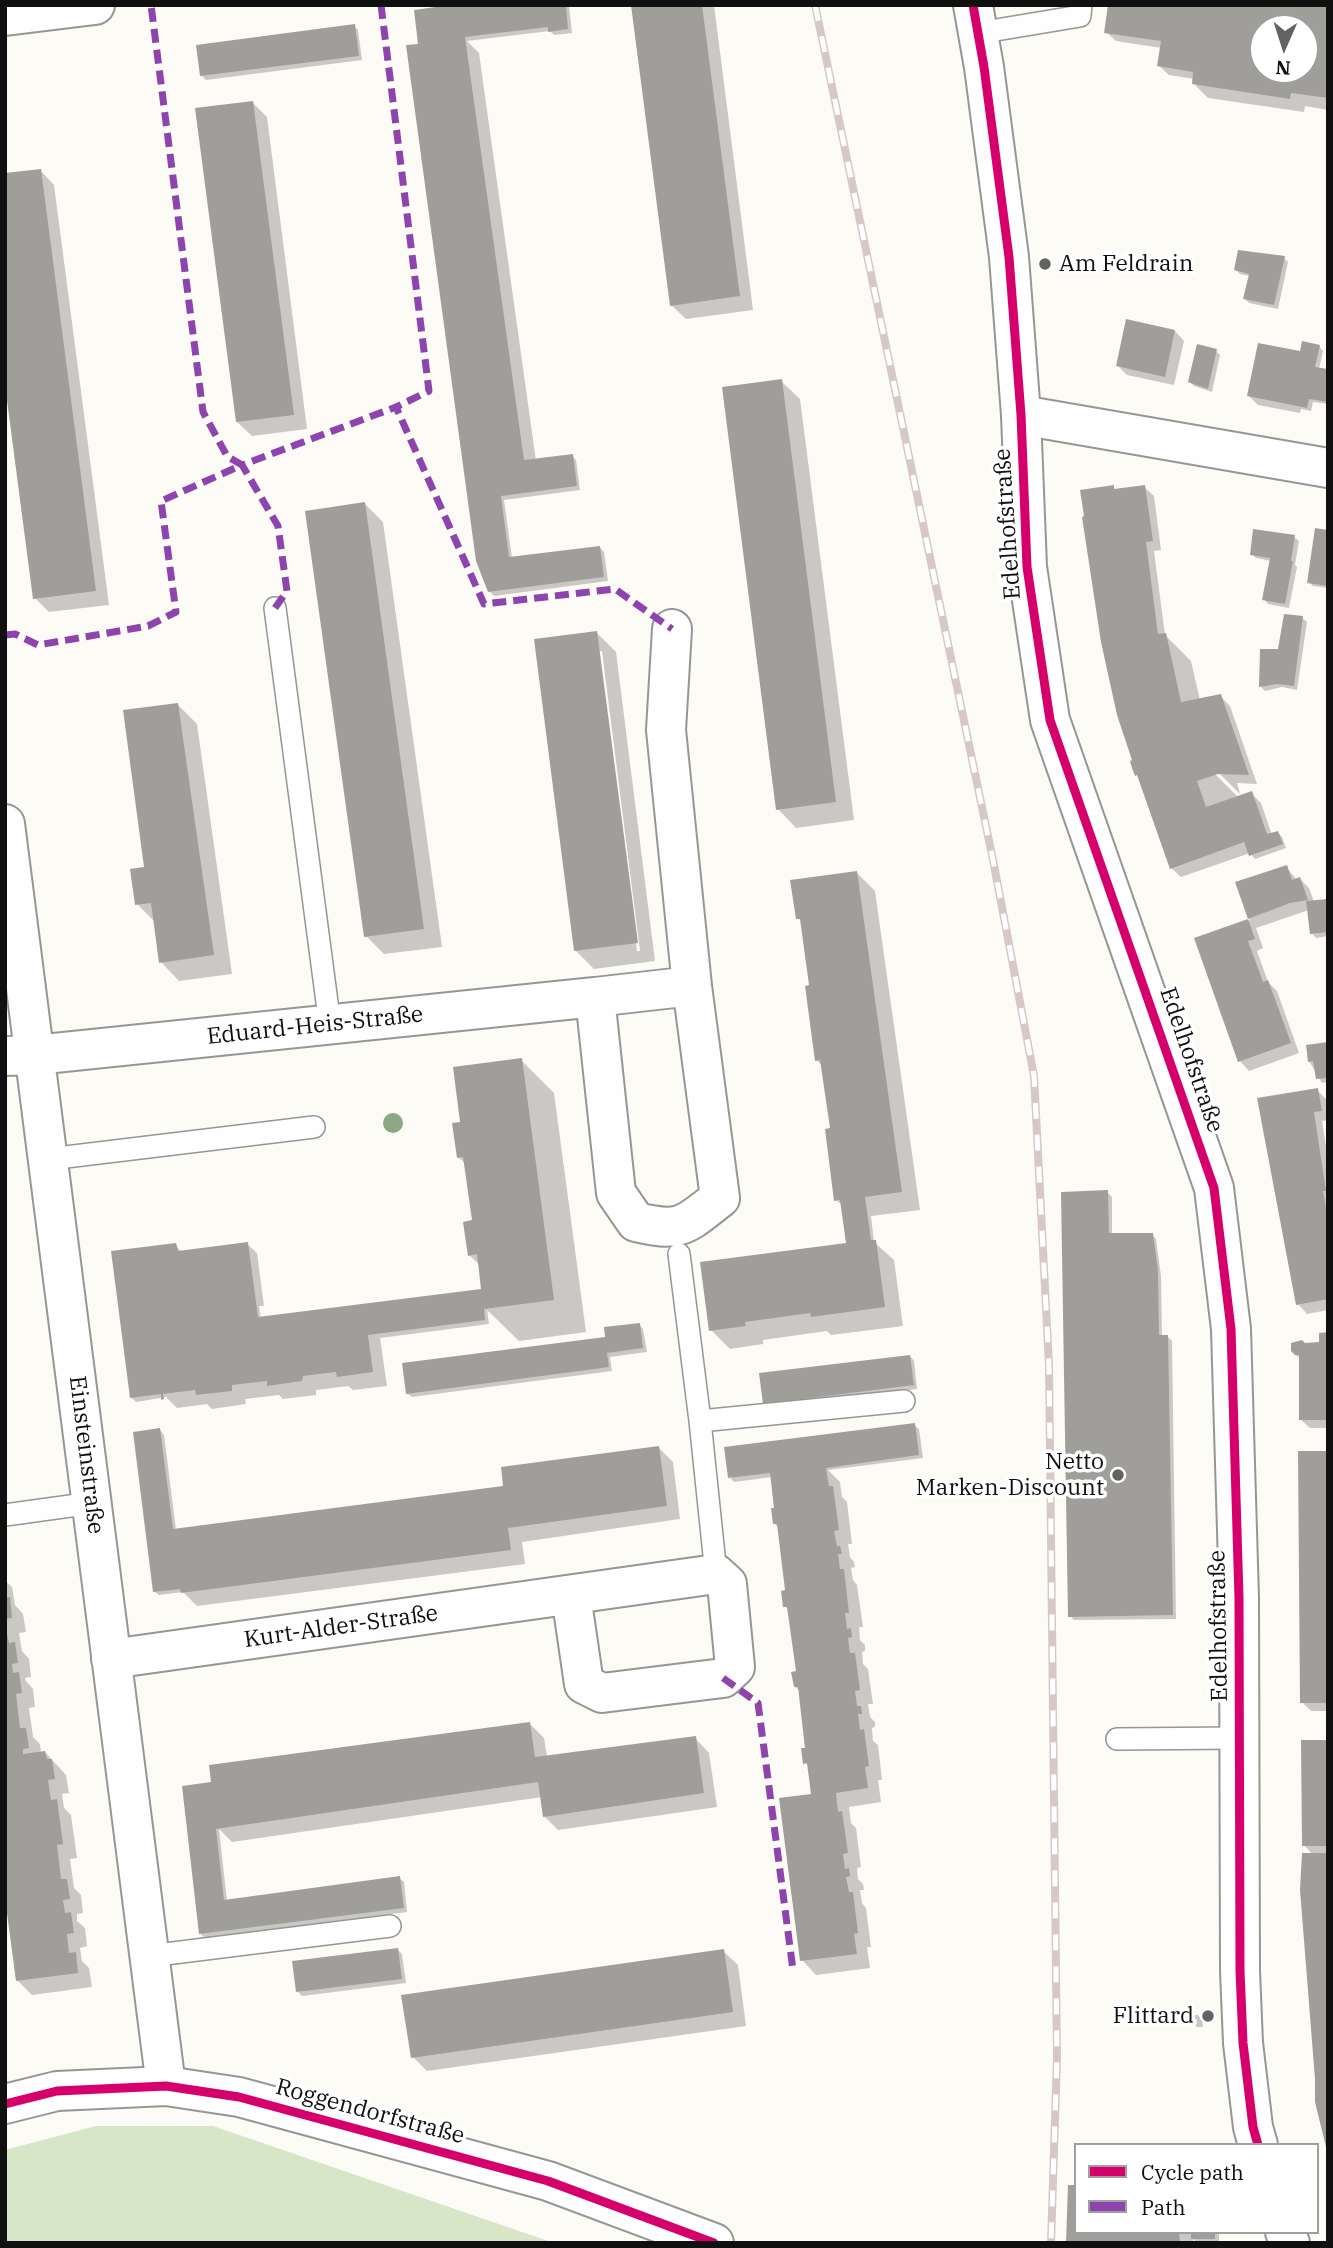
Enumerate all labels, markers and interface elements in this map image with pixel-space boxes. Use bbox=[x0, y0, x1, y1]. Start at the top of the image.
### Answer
north arrow bbox=[1249, 14, 1319, 84]
text: N bbox=[1275, 56, 1291, 80]
place label: Am Feldrain bbox=[1059, 250, 1193, 278]
marker: Am Feldrain bbox=[1037, 256, 1053, 272]
street label: Edelhofstraße bbox=[989, 447, 1027, 601]
street label: Edelhofstraße bbox=[1153, 984, 1229, 1136]
street label: Eduard-Heis-Straße bbox=[206, 1001, 424, 1051]
street label: Einsteinstraße bbox=[63, 1374, 109, 1536]
place label: Netto Marken-Discount bbox=[916, 1448, 1104, 1502]
marker: Netto Marken-Discount bbox=[1110, 1467, 1126, 1483]
street label: Edelhofstraße bbox=[1204, 1550, 1234, 1702]
street label: Kurt-Alder-Straße bbox=[242, 1600, 440, 1654]
place label: Flittard bbox=[1113, 2002, 1194, 2030]
marker: Flittard bbox=[1200, 2008, 1216, 2024]
street label: Roggendorfstraße bbox=[273, 2074, 467, 2150]
legend bbox=[1074, 2143, 1319, 2234]
text: Cycle path bbox=[1141, 2158, 1244, 2186]
text: Path bbox=[1141, 2193, 1186, 2221]

